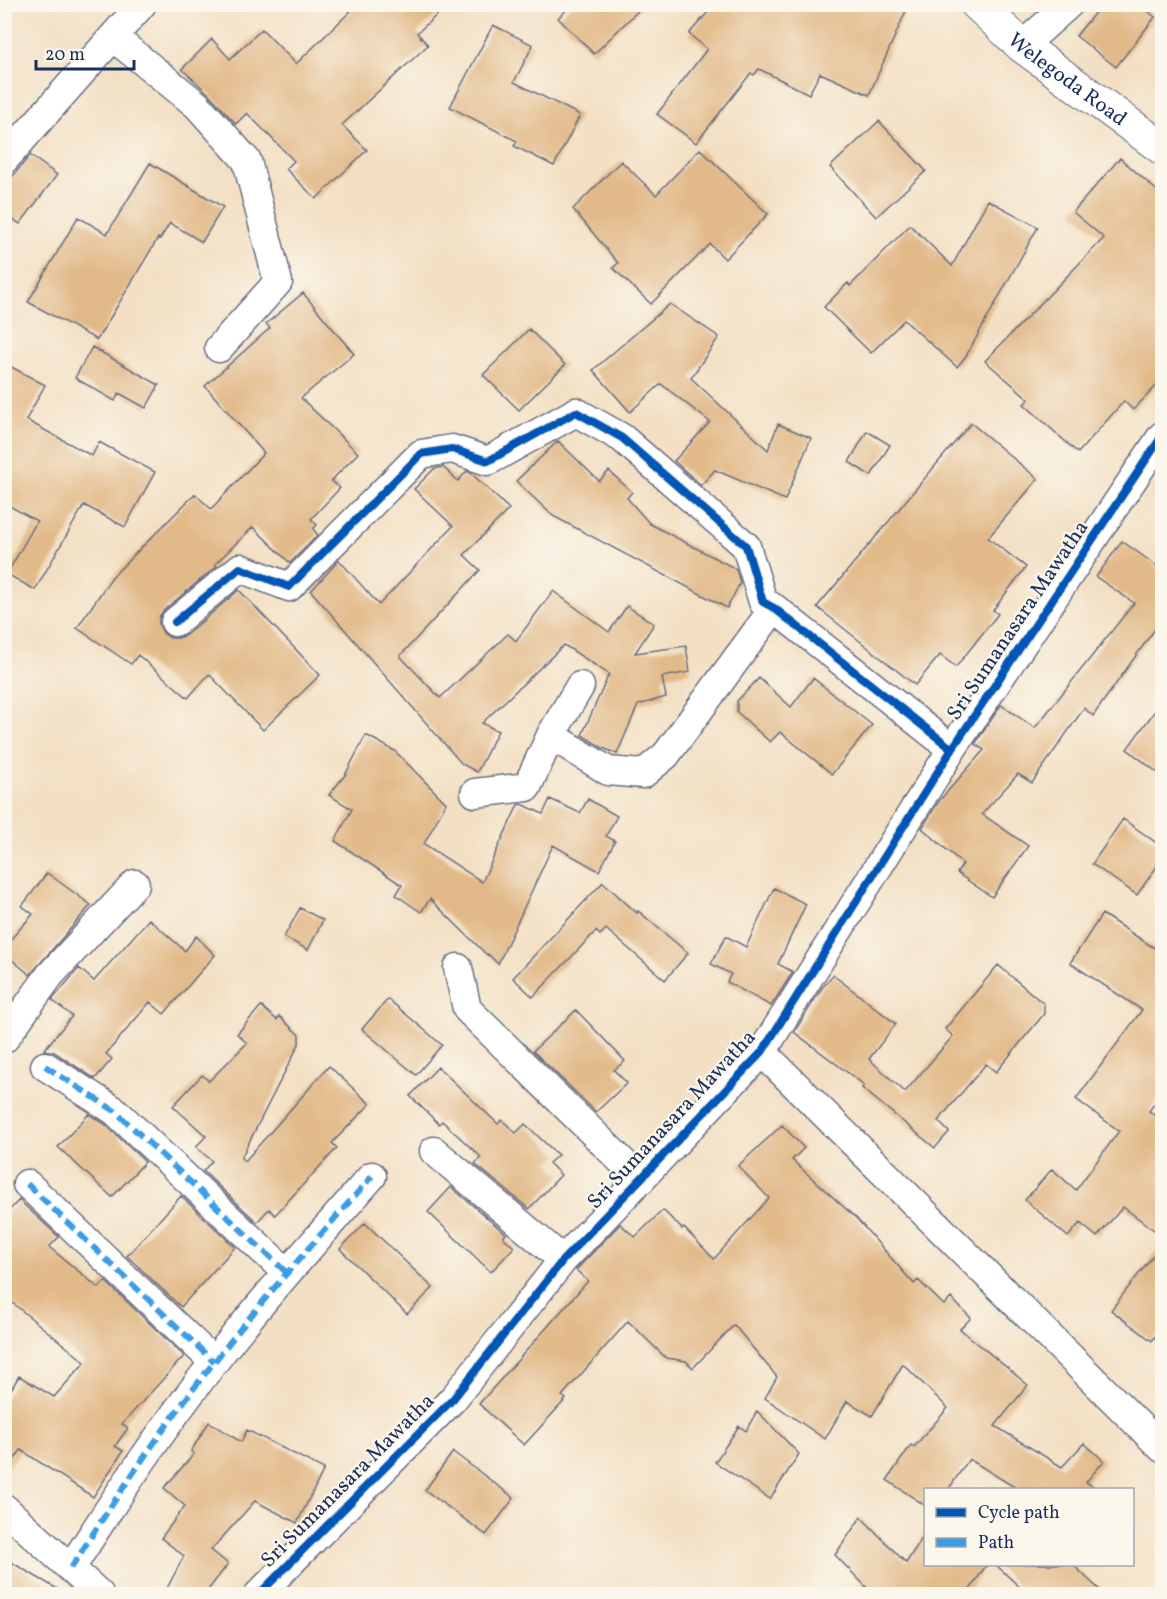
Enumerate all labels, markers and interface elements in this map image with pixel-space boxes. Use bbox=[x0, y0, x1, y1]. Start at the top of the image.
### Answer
street label: Welegoda Road bbox=[1001, 27, 1132, 134]
scale bar bbox=[36, 33, 134, 71]
text: 20 m bbox=[45, 43, 85, 68]
street label: Sri Sumanasara Mawatha bbox=[940, 515, 1096, 727]
street label: Sri Sumanasara Mawatha bbox=[581, 1024, 763, 1216]
street label: Sri Sumanasara Mawatha bbox=[255, 1388, 442, 1575]
legend bbox=[924, 1488, 1134, 1566]
text: Cycle path bbox=[978, 1501, 1060, 1526]
text: Path bbox=[978, 1531, 1014, 1556]

